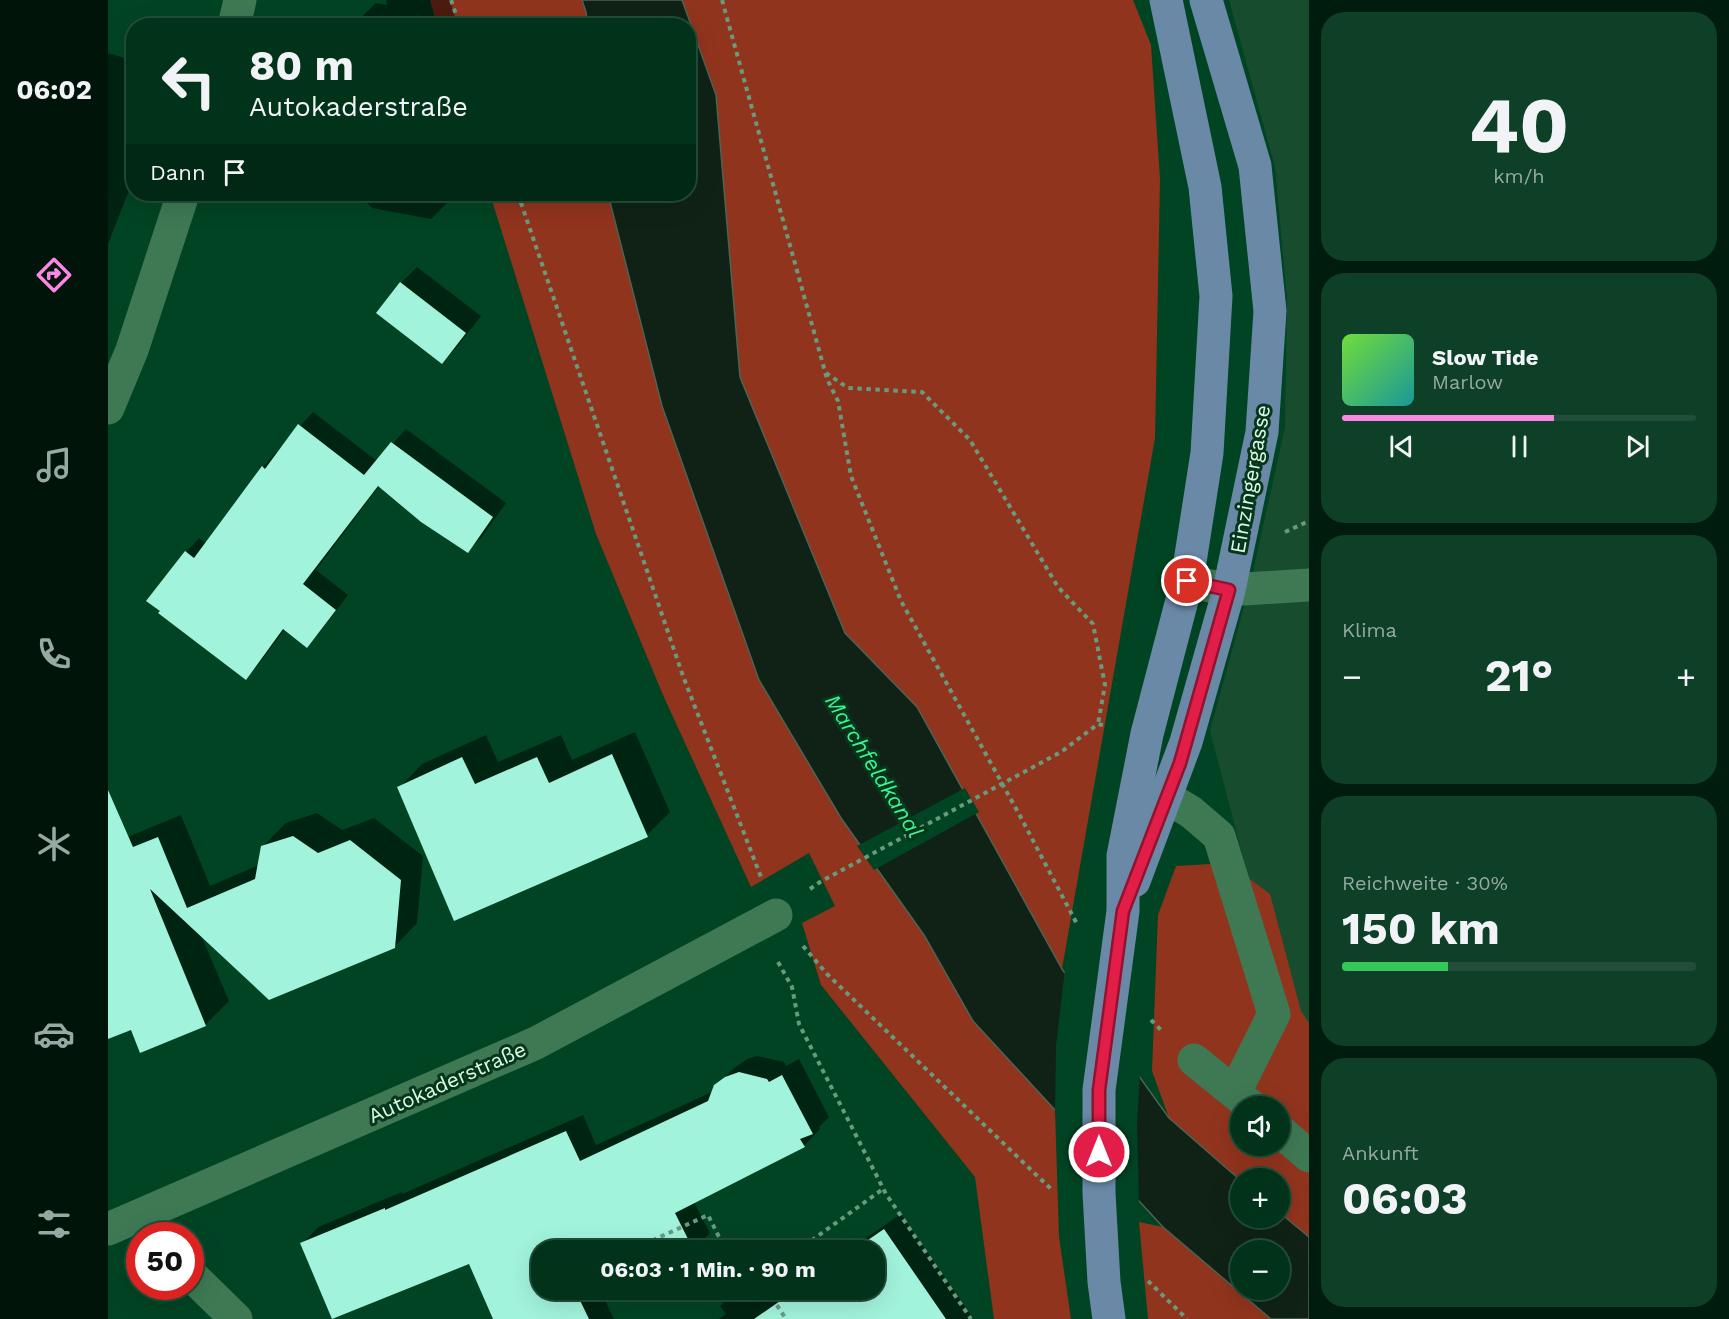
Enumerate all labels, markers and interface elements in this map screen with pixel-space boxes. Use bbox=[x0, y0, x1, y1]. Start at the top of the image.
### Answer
text: 80 m bbox=[249, 41, 354, 90]
icon: left bbox=[150, 42, 228, 120]
text: 06:02 bbox=[16, 74, 92, 106]
text: 40 bbox=[1469, 79, 1569, 171]
text: Autokaderstraße bbox=[249, 91, 468, 123]
icon: arrive bbox=[218, 156, 251, 189]
text: Dann bbox=[150, 160, 206, 185]
text: km/h bbox=[1493, 164, 1545, 188]
icon: directions bbox=[33, 254, 75, 296]
text: Slow Tide bbox=[1432, 345, 1539, 370]
text: Marlow bbox=[1432, 370, 1503, 394]
street label: Einzingergasse bbox=[1225, 403, 1275, 555]
icon: previous bbox=[1385, 430, 1418, 463]
icon: pause bbox=[1503, 430, 1536, 463]
icon: next bbox=[1621, 430, 1654, 463]
icon: music bbox=[33, 444, 75, 486]
pin bbox=[1161, 555, 1212, 606]
icon: arrive bbox=[1170, 564, 1203, 597]
text: Klima bbox=[1342, 618, 1397, 642]
icon: phone bbox=[33, 633, 75, 675]
text: 21° bbox=[1485, 649, 1553, 702]
text: − bbox=[1342, 657, 1362, 696]
text: + bbox=[1676, 657, 1696, 696]
water label: Marchfeldkanal bbox=[820, 690, 928, 843]
icon: climate bbox=[33, 823, 75, 865]
text: Reichweite · 30% bbox=[1342, 871, 1508, 895]
text: 150 km bbox=[1342, 902, 1500, 955]
icon: car bbox=[33, 1013, 75, 1055]
street label: Autokaderstraße bbox=[364, 1036, 530, 1128]
map controls bbox=[1230, 1096, 1290, 1300]
button: sound bbox=[1230, 1096, 1290, 1156]
position arrow bbox=[1067, 1120, 1131, 1184]
text: Ankunft bbox=[1342, 1141, 1419, 1165]
button: + bbox=[1230, 1168, 1290, 1228]
text: 06:03 bbox=[1342, 1172, 1468, 1225]
icon: filters bbox=[33, 1203, 75, 1245]
speed limit sign: 50 bbox=[126, 1222, 204, 1300]
button: − bbox=[1230, 1240, 1290, 1300]
text: 06:03 · 1 Min. · 90 m bbox=[600, 1257, 816, 1282]

